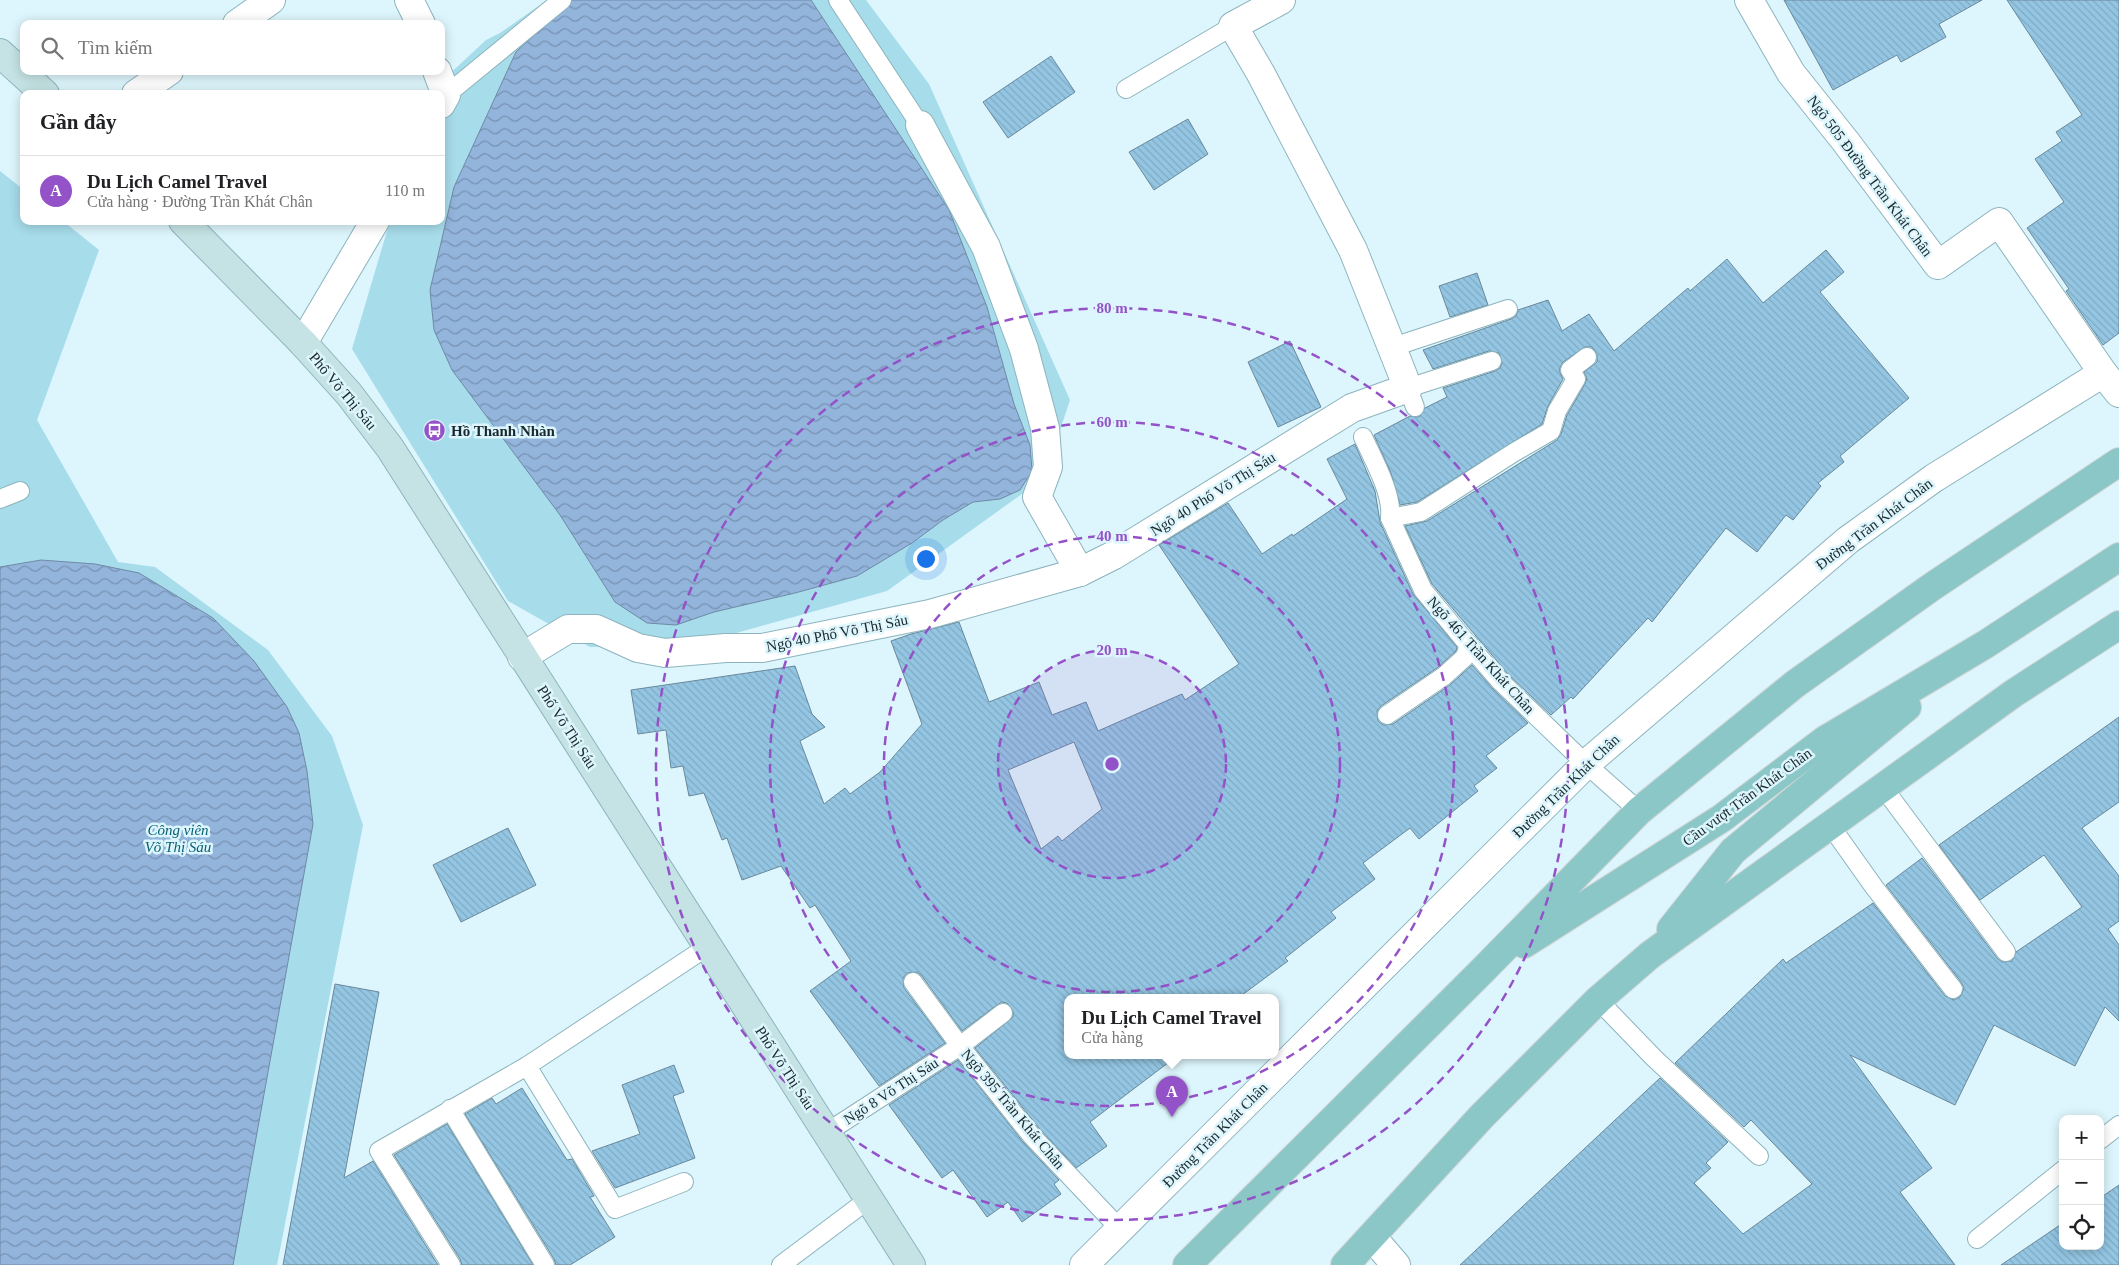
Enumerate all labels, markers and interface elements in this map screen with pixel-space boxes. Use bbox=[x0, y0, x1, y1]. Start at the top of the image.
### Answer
search box bbox=[20, 20, 445, 75]
icon: search bbox=[38, 34, 66, 62]
text: Tìm kiếm bbox=[78, 37, 152, 58]
street label: Ngõ 505 Đường Trần Khát Chân bbox=[1804, 92, 1936, 260]
text: Gần đây bbox=[40, 110, 116, 134]
text: Du Lịch Camel Travel bbox=[87, 171, 267, 192]
text: A bbox=[50, 182, 62, 199]
text: 110 m bbox=[385, 182, 425, 199]
text: Cửa hàng · Đường Trần Khát Chân bbox=[87, 193, 313, 210]
text: 80 m bbox=[1096, 300, 1128, 316]
street label: Phố Võ Thị Sáu bbox=[306, 349, 380, 433]
text: 60 m bbox=[1096, 414, 1128, 430]
bus stop icon: Hồ Thanh Nhàn bbox=[423, 419, 447, 443]
place label: Hồ Thanh Nhàn bbox=[451, 423, 556, 439]
street label: Ngõ 40 Phố Võ Thị Sáu bbox=[1148, 449, 1279, 539]
street label: Đường Trần Khát Chân bbox=[1813, 475, 1936, 573]
text: 40 m bbox=[1096, 528, 1128, 544]
your location bbox=[913, 546, 939, 572]
street label: Ngõ 461 Trần Khát Chân bbox=[1424, 593, 1538, 717]
street label: Ngõ 40 Phố Võ Thị Sáu bbox=[765, 611, 910, 655]
text: 20 m bbox=[1096, 642, 1128, 658]
street label: Phố Võ Thị Sáu bbox=[534, 683, 600, 772]
street label: Đường Trần Khát Chân bbox=[1510, 731, 1623, 841]
street label: Cầu vượt Trần Khát Chân bbox=[1680, 745, 1815, 849]
centre of rings bbox=[1103, 755, 1121, 773]
park label: Công viên Võ Thị Sáu bbox=[145, 822, 211, 855]
popup bbox=[1064, 994, 1279, 1059]
text: Du Lịch Camel Travel bbox=[1081, 1007, 1262, 1028]
street label: Phố Võ Thị Sáu bbox=[752, 1024, 818, 1113]
text: Cửa hàng bbox=[1081, 1029, 1143, 1046]
street label: Ngõ 395 Trần Khát Chân bbox=[958, 1046, 1068, 1173]
street label: Ngõ 8 Võ Thị Sáu bbox=[841, 1054, 942, 1128]
pin: A bbox=[1156, 1076, 1188, 1117]
street label: Đường Trần Khát Chân bbox=[1159, 1079, 1271, 1191]
map controls bbox=[2059, 1115, 2104, 1250]
button: + bbox=[2059, 1115, 2104, 1160]
button: − bbox=[2059, 1160, 2104, 1205]
button: locate bbox=[2059, 1205, 2104, 1250]

